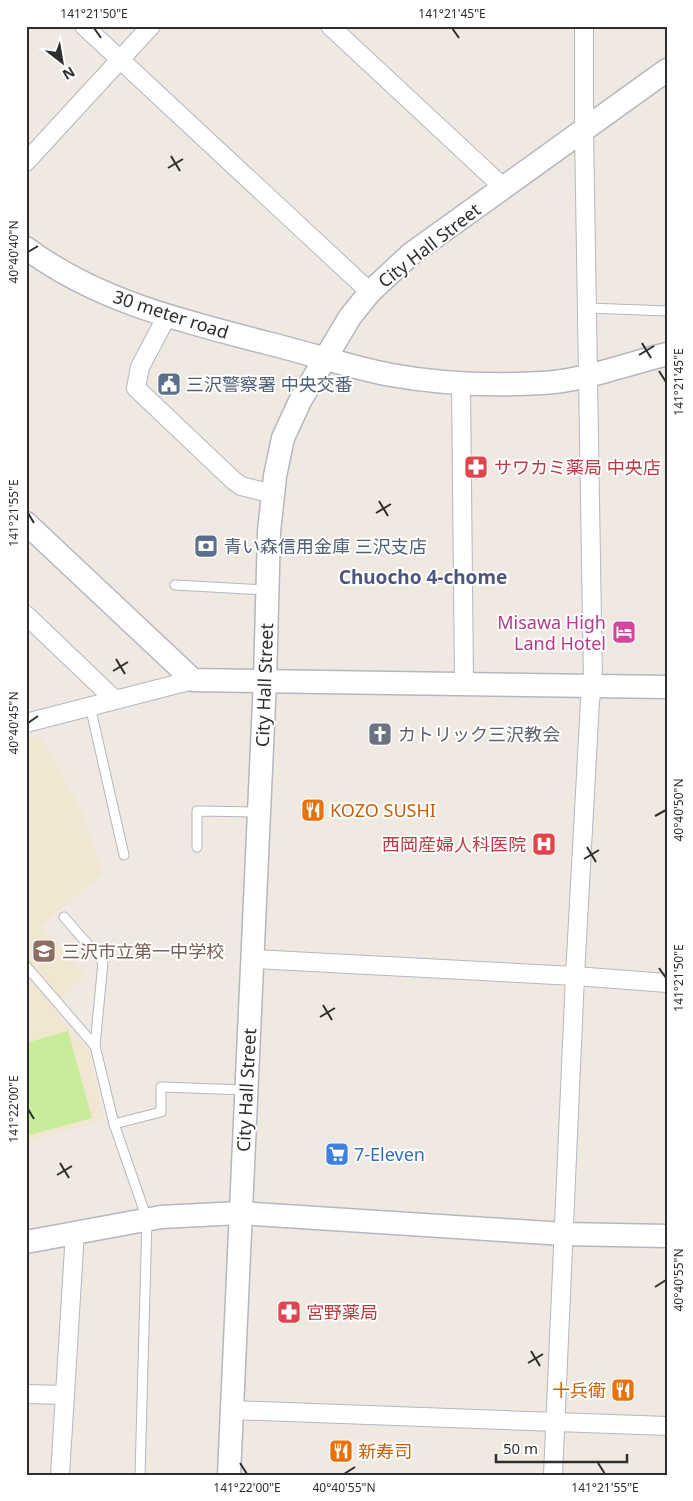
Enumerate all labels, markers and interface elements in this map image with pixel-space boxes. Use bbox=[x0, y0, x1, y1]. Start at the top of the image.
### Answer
text: 141°21'50"E bbox=[60, 5, 128, 22]
text: 141°21'45"E bbox=[418, 5, 486, 22]
north arrow bbox=[38, 38, 88, 88]
text: N bbox=[59, 62, 79, 85]
street label: City Hall Street bbox=[373, 197, 486, 293]
text: 40°40'40"N bbox=[5, 220, 22, 284]
street label: 30 meter road bbox=[110, 284, 232, 344]
text: 141°21'45"E bbox=[670, 348, 687, 416]
public building icon: 三沢警察署 中央交番 bbox=[156, 371, 182, 397]
place label: 三沢警察署 中央交番 bbox=[186, 372, 353, 396]
pharmacy icon: サワカミ薬局 中央店 bbox=[463, 454, 489, 480]
place label: サワカミ薬局 中央店 bbox=[494, 455, 661, 479]
text: 141°21'55"E bbox=[5, 479, 22, 547]
bank icon: 青い森信用金庫 三沢支店 bbox=[193, 533, 219, 559]
place label: 青い森信用金庫 三沢支店 bbox=[224, 534, 427, 558]
district label: Chuocho 4-chome bbox=[339, 564, 507, 590]
place label: Misawa High Land Hotel bbox=[497, 610, 606, 655]
hotel icon: Misawa High Land Hotel bbox=[611, 619, 637, 645]
street label: City Hall Street bbox=[250, 622, 278, 747]
text: 40°40'45"N bbox=[5, 691, 22, 755]
church icon: カトリック三沢教会 bbox=[367, 721, 393, 747]
place label: カトリック三沢教会 bbox=[398, 722, 560, 746]
text: 40°40'50"N bbox=[670, 778, 687, 842]
restaurant icon: KOZO SUSHI bbox=[300, 797, 326, 823]
place label: KOZO SUSHI bbox=[330, 798, 436, 822]
hospital icon: 西岡産婦人科医院 bbox=[531, 831, 557, 857]
place label: 西岡産婦人科医院 bbox=[382, 832, 526, 856]
school or university icon: 三沢市立第一中学校 bbox=[31, 938, 57, 964]
place label: 三沢市立第一中学校 bbox=[62, 939, 224, 963]
text: 141°21'50"E bbox=[670, 944, 687, 1012]
street label: City Hall Street bbox=[231, 1027, 261, 1153]
text: 141°22'00"E bbox=[5, 1075, 22, 1143]
supermarket icon: 7-Eleven bbox=[324, 1141, 350, 1167]
place label: 7-Eleven bbox=[354, 1142, 425, 1166]
text: 40°40'55"N bbox=[670, 1248, 687, 1312]
pharmacy icon: 宮野薬局 bbox=[276, 1299, 302, 1325]
place label: 宮野薬局 bbox=[306, 1300, 378, 1324]
restaurant icon: 十兵衛 bbox=[610, 1377, 636, 1403]
place label: 十兵衛 bbox=[552, 1378, 606, 1402]
scale bar bbox=[496, 1431, 627, 1463]
restaurant icon: 新寿司 bbox=[328, 1438, 354, 1464]
text: 50 m bbox=[503, 1438, 538, 1458]
place label: 新寿司 bbox=[358, 1439, 412, 1463]
text: 141°22'00"E bbox=[213, 1479, 281, 1496]
text: 40°40'55"N bbox=[312, 1479, 376, 1496]
text: 141°21'55"E bbox=[571, 1479, 639, 1496]

